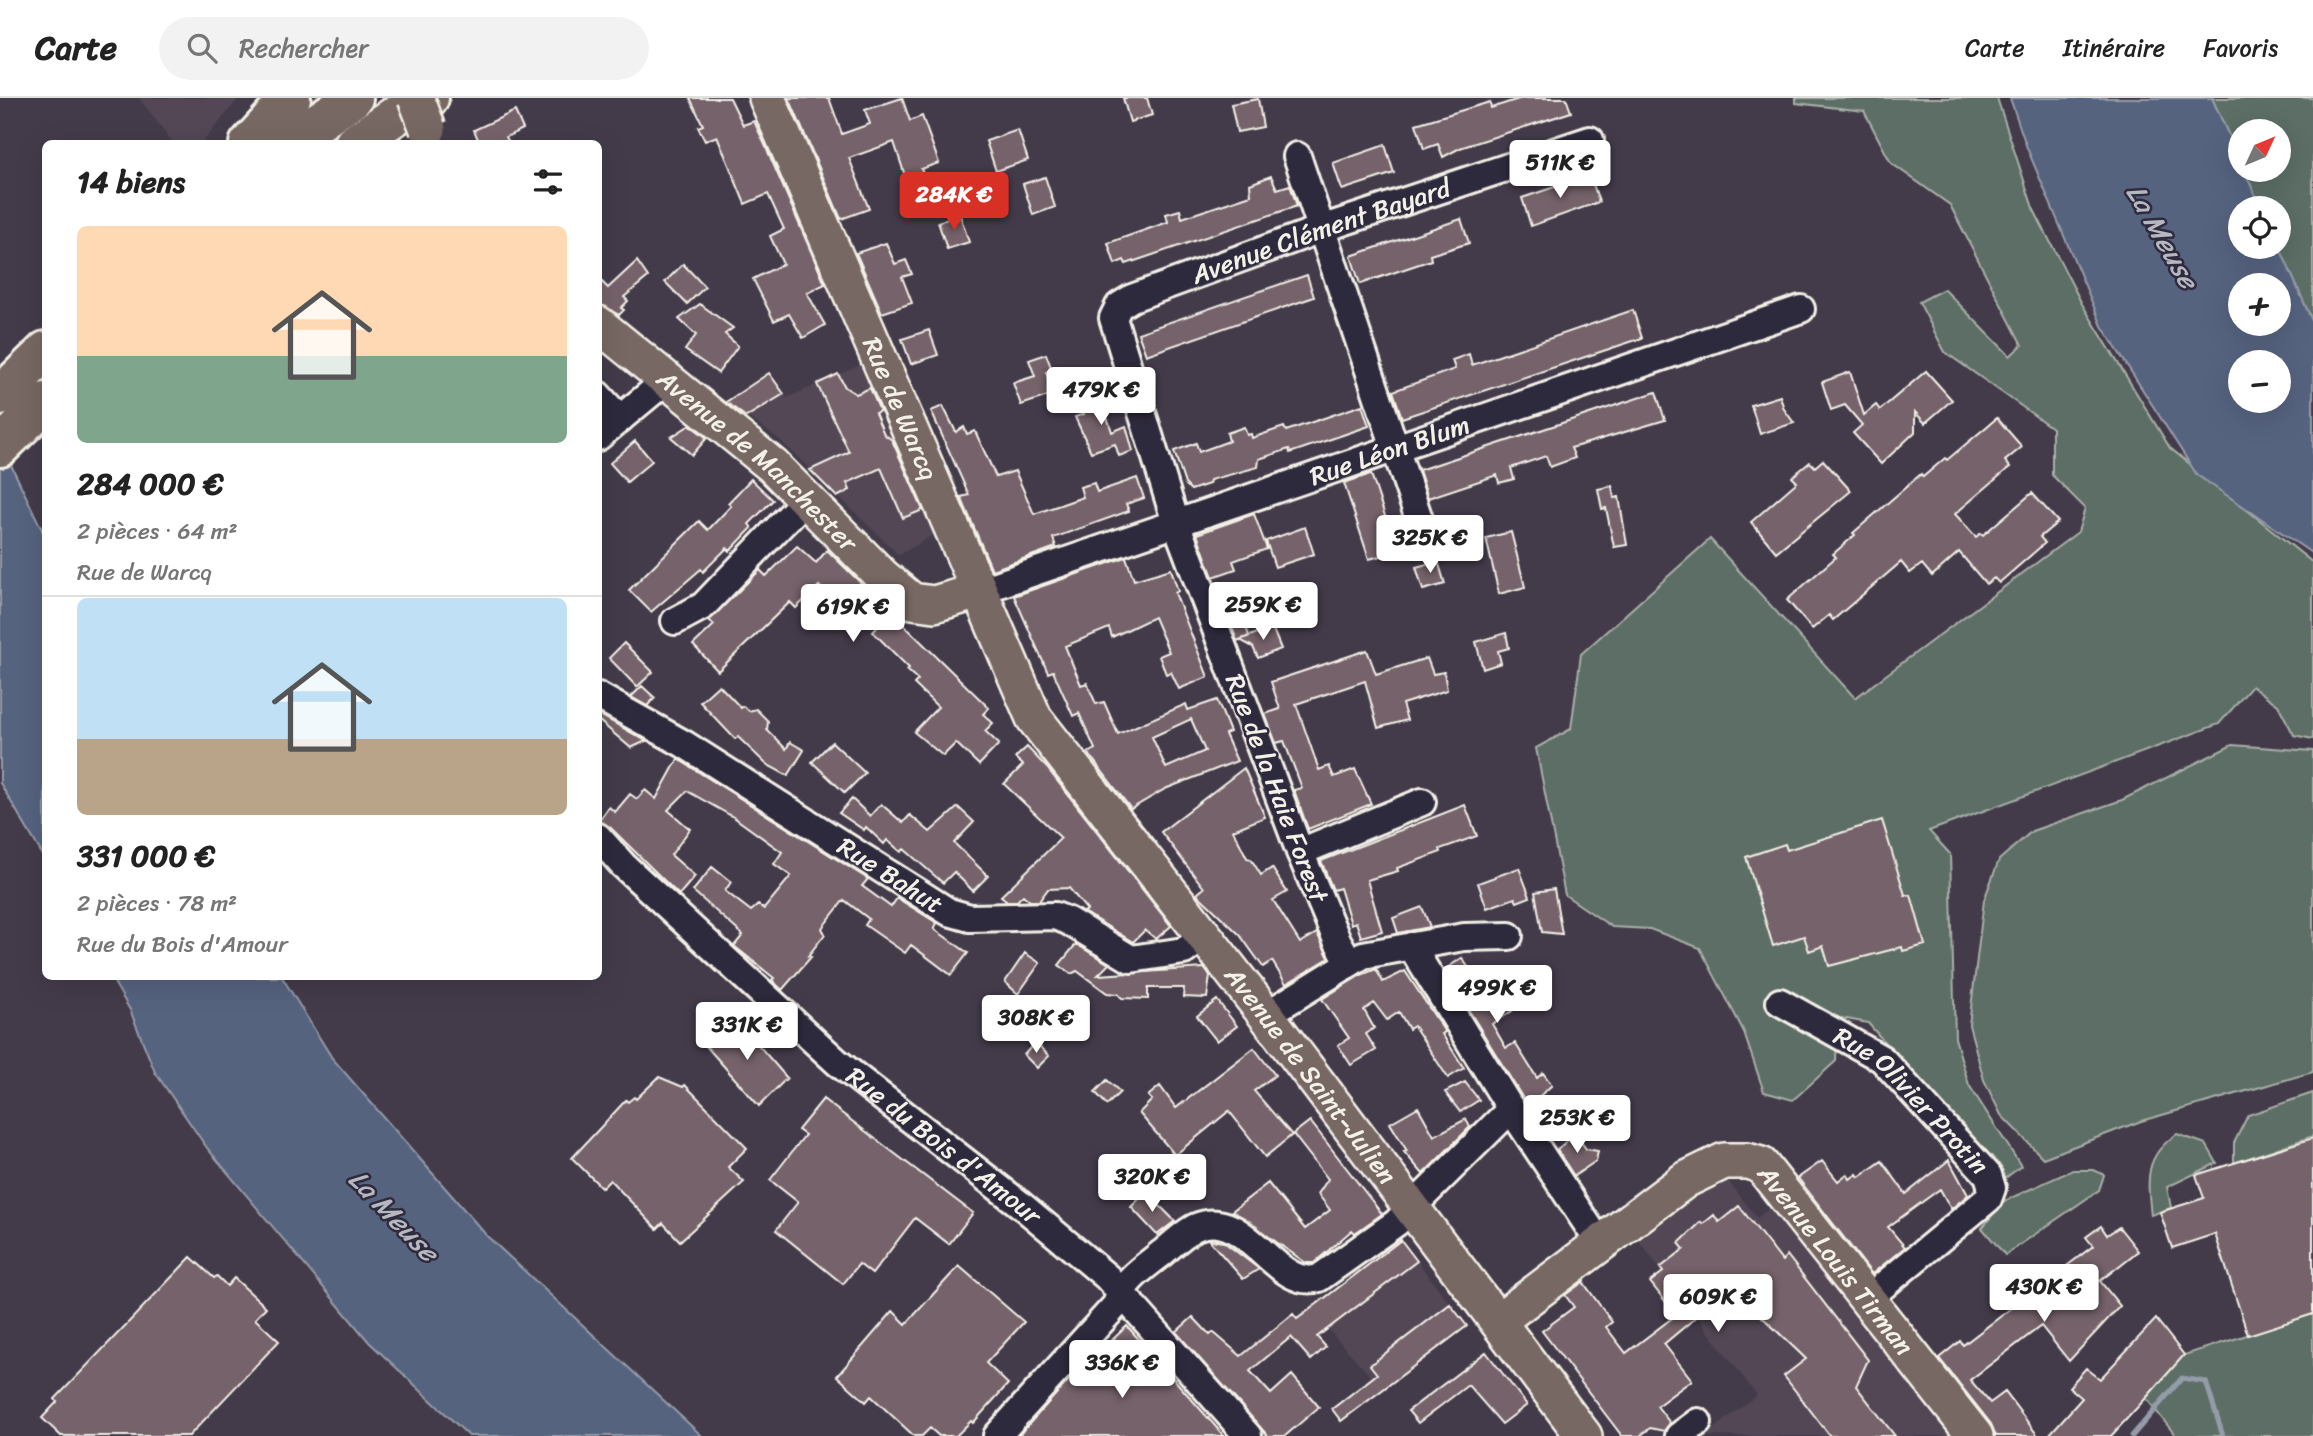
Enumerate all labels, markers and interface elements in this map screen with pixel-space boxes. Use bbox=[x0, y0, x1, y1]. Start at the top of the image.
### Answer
search box bbox=[159, 17, 649, 80]
text: Carte bbox=[35, 19, 117, 77]
text: Rechercher bbox=[239, 25, 369, 71]
text: Carte bbox=[1965, 27, 2025, 69]
text: Itinéraire bbox=[2063, 27, 2165, 69]
text: Favoris bbox=[2203, 27, 2278, 69]
icon: search bbox=[183, 29, 221, 67]
north arrow bbox=[2228, 119, 2291, 182]
map controls bbox=[2228, 119, 2291, 413]
pin: 511K € bbox=[1503, 140, 1617, 200]
text: 511K € bbox=[1525, 142, 1595, 183]
text: 14 biens bbox=[77, 155, 185, 209]
icon: filters bbox=[529, 163, 567, 201]
street label: Avenue Clément Bayard bbox=[1184, 164, 1459, 298]
pin: 284K € bbox=[897, 172, 1011, 232]
text: 284K € bbox=[916, 174, 992, 215]
water label: La Meuse bbox=[2113, 174, 2214, 301]
button: locate bbox=[2228, 196, 2291, 259]
icon: home bbox=[259, 272, 385, 398]
button: + bbox=[2228, 273, 2291, 336]
street label: Rue de Warcq bbox=[849, 329, 952, 488]
button: − bbox=[2228, 350, 2291, 413]
street label: Avenue de Manchester bbox=[645, 356, 870, 564]
pin: 479K € bbox=[1044, 368, 1158, 427]
text: 479K € bbox=[1063, 369, 1139, 410]
street label: Rue Léon Blum bbox=[1303, 401, 1476, 499]
text: 284 000 € bbox=[77, 457, 224, 511]
text: 2 pièces · 64 m² bbox=[77, 511, 238, 552]
pin: 325K € bbox=[1373, 516, 1487, 575]
text: 325K € bbox=[1392, 517, 1468, 558]
text: Rue de Warcq bbox=[77, 552, 212, 593]
pin: 259K € bbox=[1206, 582, 1320, 642]
pin: 619K € bbox=[796, 584, 910, 644]
text: 259K € bbox=[1225, 584, 1301, 625]
text: 619K € bbox=[817, 586, 889, 627]
icon: home bbox=[259, 644, 385, 770]
street label: Rue de la Haie Forest bbox=[1212, 667, 1342, 911]
street label: Rue Bahut bbox=[828, 824, 953, 926]
text: 331 000 € bbox=[77, 829, 215, 883]
text: 2 pièces · 78 m² bbox=[77, 883, 237, 924]
text: Rue du Bois d'Amour bbox=[77, 924, 288, 965]
street label: Avenue de Saint-Julien bbox=[1212, 955, 1409, 1195]
pin: 499K € bbox=[1440, 965, 1554, 1025]
text: 499K € bbox=[1458, 967, 1536, 1008]
pin: 308K € bbox=[979, 996, 1093, 1055]
text: 308K € bbox=[998, 997, 1074, 1038]
pin: 331K € bbox=[690, 1002, 804, 1062]
text: 331K € bbox=[712, 1004, 782, 1045]
street label: Rue Olivier Protin bbox=[1825, 1013, 2001, 1186]
street label: Rue du Bois d'Amour bbox=[836, 1054, 1053, 1237]
pin: 253K € bbox=[1520, 1096, 1634, 1155]
text: 253K € bbox=[1539, 1097, 1615, 1138]
street label: Avenue Louis Tirman bbox=[1745, 1153, 1926, 1366]
pin: 320K € bbox=[1095, 1154, 1209, 1214]
text: 320K € bbox=[1114, 1156, 1190, 1197]
water label: La Meuse bbox=[336, 1157, 453, 1276]
pin: 430K € bbox=[1987, 1264, 2101, 1324]
text: 430K € bbox=[2006, 1266, 2082, 1307]
pin: 609K € bbox=[1661, 1274, 1775, 1334]
text: 609K € bbox=[1680, 1276, 1756, 1317]
pin: 336K € bbox=[1065, 1340, 1179, 1400]
text: 336K € bbox=[1085, 1342, 1159, 1383]

